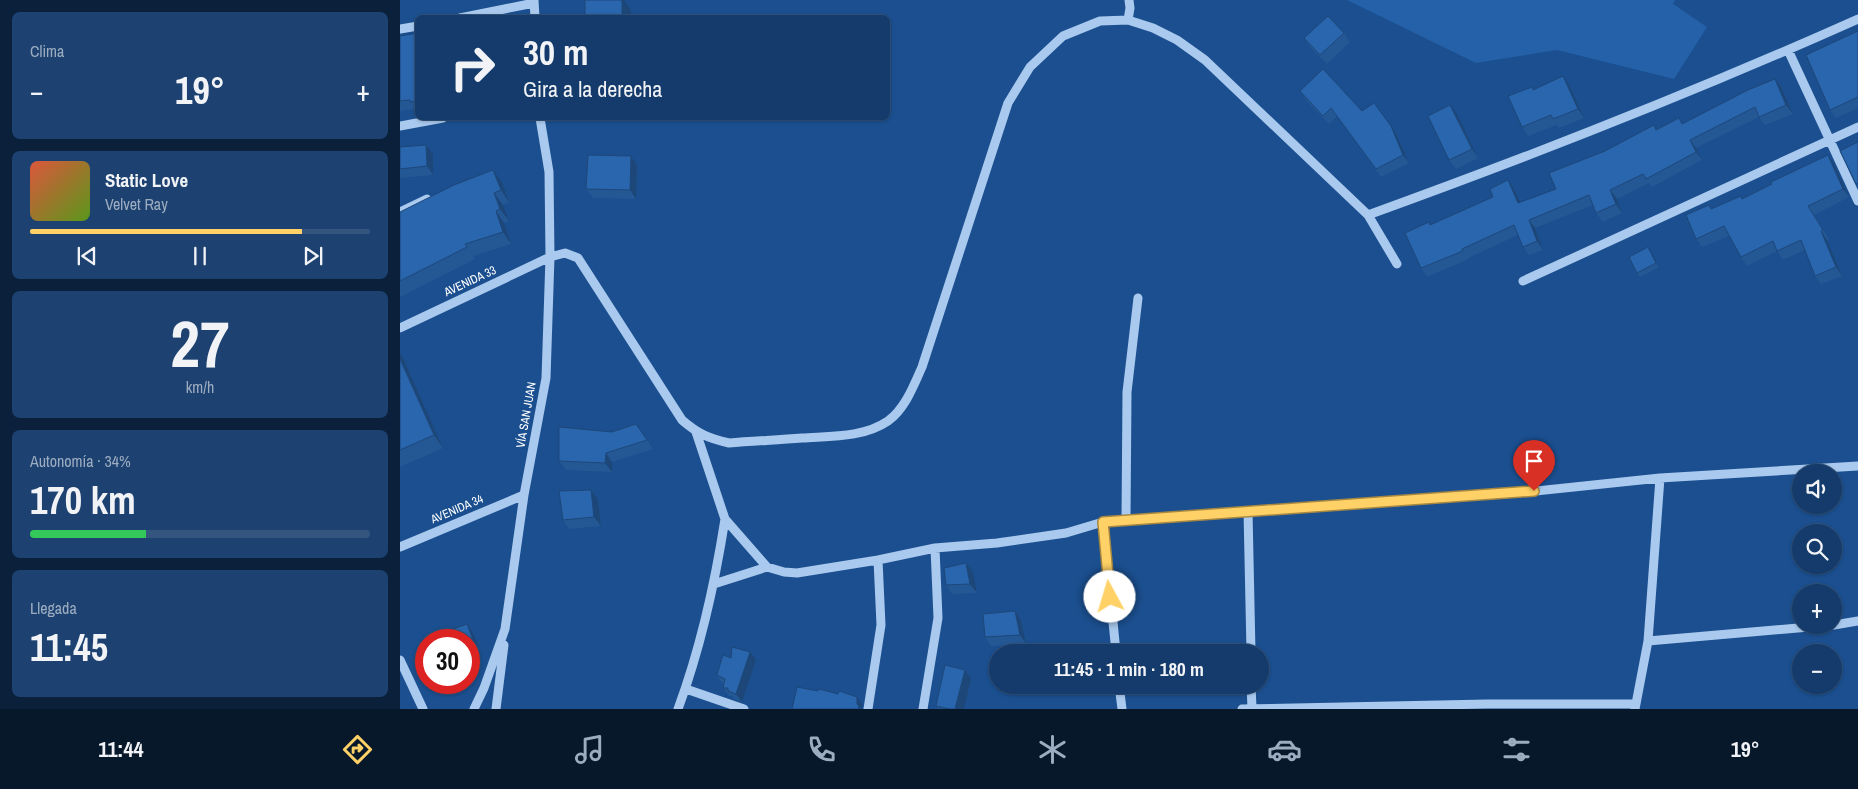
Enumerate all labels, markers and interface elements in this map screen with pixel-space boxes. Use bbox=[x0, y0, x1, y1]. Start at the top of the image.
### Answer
text: 30 m bbox=[523, 29, 588, 76]
icon: right bbox=[440, 35, 505, 100]
text: Clima bbox=[30, 40, 64, 62]
text: 19° bbox=[175, 65, 225, 116]
text: − bbox=[30, 72, 43, 110]
text: + bbox=[357, 72, 370, 110]
text: Gira a la derecha bbox=[523, 74, 662, 104]
text: Static Love bbox=[105, 167, 188, 193]
text: Velvet Ray bbox=[105, 193, 168, 215]
icon: previous bbox=[73, 242, 101, 270]
icon: pause bbox=[186, 242, 214, 270]
icon: next bbox=[299, 242, 327, 270]
street label: AVENIDA 33 bbox=[441, 262, 499, 300]
text: 27 bbox=[170, 300, 230, 387]
text: km/h bbox=[186, 376, 214, 398]
street label: VÍA SAN JUAN bbox=[512, 381, 540, 449]
pin bbox=[1513, 440, 1555, 491]
icon: arrive bbox=[1520, 447, 1548, 475]
text: Autonomía · 34% bbox=[30, 450, 131, 472]
map controls bbox=[1792, 464, 1842, 694]
button: sound bbox=[1792, 464, 1842, 514]
text: 170 km bbox=[30, 475, 136, 526]
street label: AVENIDA 34 bbox=[427, 491, 486, 528]
button: search bbox=[1792, 524, 1842, 574]
position arrow bbox=[1083, 570, 1135, 622]
button: + bbox=[1792, 584, 1842, 634]
text: Llegada bbox=[30, 597, 77, 619]
text: 11:45 bbox=[30, 622, 108, 673]
speed limit sign: 30 bbox=[415, 629, 480, 694]
button: − bbox=[1792, 644, 1842, 694]
text: 11:45 · 1 min · 180 m bbox=[1054, 656, 1204, 682]
icon: directions bbox=[340, 732, 375, 767]
icon: music bbox=[572, 732, 607, 767]
icon: phone bbox=[804, 732, 839, 767]
icon: climate bbox=[1035, 732, 1070, 767]
icon: car bbox=[1267, 732, 1302, 767]
icon: filters bbox=[1499, 732, 1534, 767]
text: 11:44 bbox=[98, 734, 144, 764]
text: 19° bbox=[1731, 734, 1760, 764]

